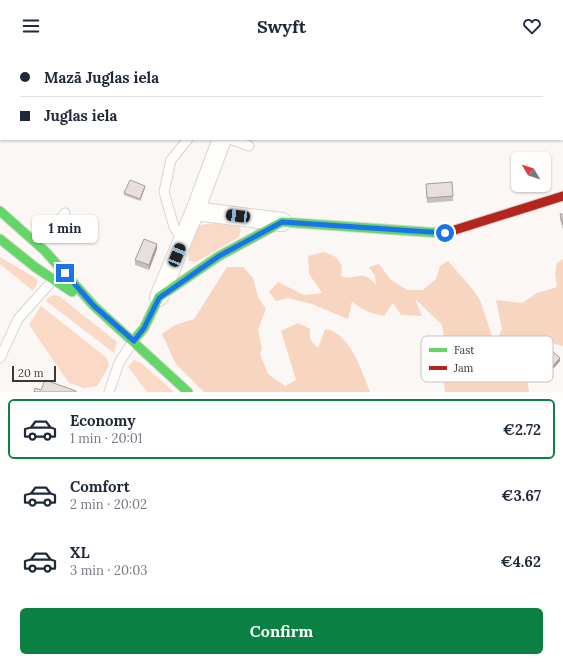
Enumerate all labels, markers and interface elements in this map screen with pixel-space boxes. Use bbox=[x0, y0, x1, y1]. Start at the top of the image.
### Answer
icon: menu bbox=[20, 15, 42, 37]
text: Swyft bbox=[257, 15, 306, 38]
icon: heart bbox=[521, 15, 543, 37]
text: Mazā Juglas iela bbox=[44, 68, 159, 87]
text: Juglas iela bbox=[44, 106, 117, 125]
north arrow bbox=[511, 152, 551, 192]
map controls bbox=[511, 152, 551, 192]
car bbox=[225, 209, 251, 223]
callout: 1 min bbox=[32, 215, 98, 243]
text: 1 min bbox=[48, 220, 82, 237]
route start bbox=[436, 224, 454, 242]
car bbox=[167, 242, 187, 268]
route end bbox=[56, 264, 74, 282]
legend bbox=[421, 336, 553, 382]
text: Fast bbox=[454, 343, 475, 357]
text: Jam bbox=[453, 361, 474, 375]
scale bar bbox=[12, 364, 56, 383]
text: 20 m bbox=[18, 366, 43, 380]
icon: car bbox=[22, 411, 58, 447]
text: Economy bbox=[70, 411, 135, 430]
text: €2.72 bbox=[503, 420, 541, 439]
text: 1 min · 20:01 bbox=[70, 430, 143, 447]
icon: car bbox=[22, 477, 58, 513]
text: Comfort bbox=[70, 477, 130, 496]
text: €3.67 bbox=[501, 486, 541, 505]
text: 2 min · 20:02 bbox=[70, 496, 147, 513]
icon: car bbox=[22, 543, 58, 579]
text: XL bbox=[70, 543, 90, 562]
text: €4.62 bbox=[501, 552, 541, 571]
text: 3 min · 20:03 bbox=[70, 562, 148, 579]
button: Confirm bbox=[20, 608, 543, 654]

